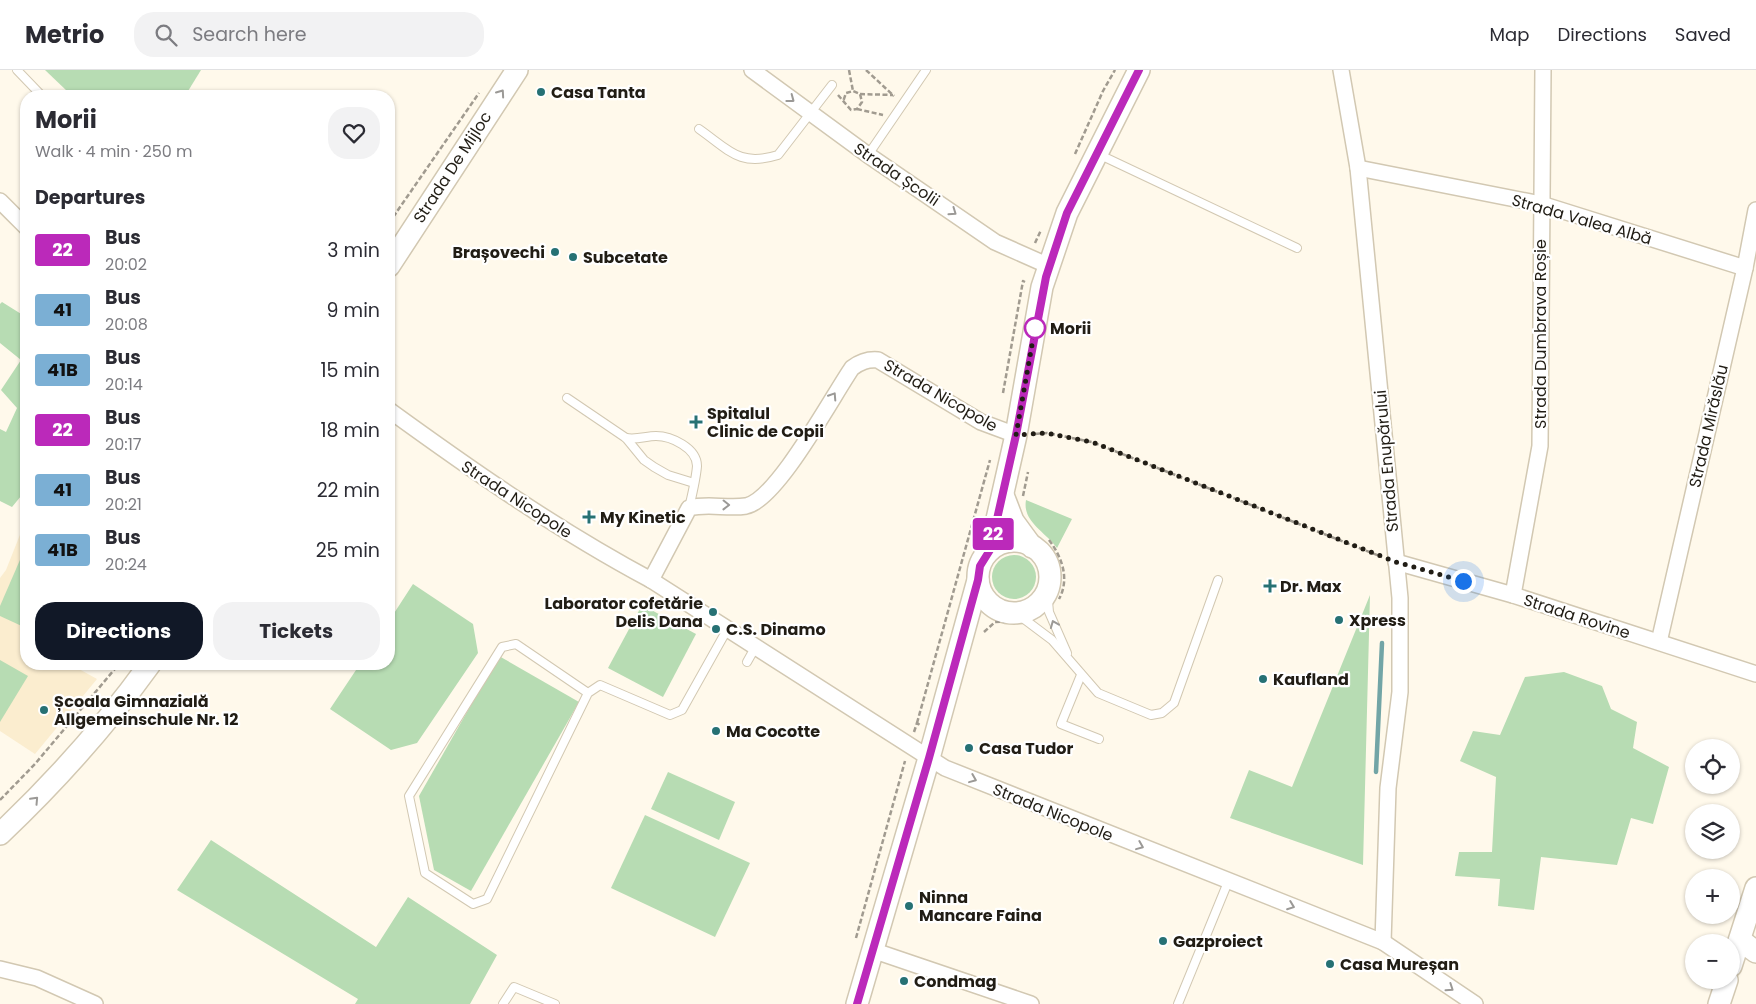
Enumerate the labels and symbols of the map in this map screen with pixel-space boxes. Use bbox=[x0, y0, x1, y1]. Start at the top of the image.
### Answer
place label: Casa Tanta bbox=[551, 81, 646, 104]
marker: Casa Tanta bbox=[535, 86, 547, 98]
one-way arrow bbox=[495, 89, 504, 99]
one-way arrow bbox=[785, 93, 795, 102]
street label: Strada De Mijloc bbox=[408, 107, 497, 228]
street label: Strada Școlii bbox=[849, 137, 944, 212]
street label: Strada Valea Albă bbox=[1509, 188, 1655, 250]
one-way arrow bbox=[947, 206, 956, 215]
street label: Strada Dumbrava Roșie bbox=[1529, 239, 1552, 429]
place label: Brașovechi bbox=[453, 241, 545, 264]
marker: Brașovechi bbox=[549, 246, 561, 258]
place label: Subcetate bbox=[583, 246, 668, 269]
marker: Subcetate bbox=[567, 251, 579, 263]
marker: Morii bbox=[1024, 317, 1046, 339]
place label: Morii bbox=[1050, 317, 1091, 340]
street label: Strada Nicopole bbox=[880, 353, 1002, 437]
street label: Strada Mirăslău bbox=[1683, 362, 1734, 490]
street label: Strada Enupărului bbox=[1369, 389, 1404, 533]
one-way arrow bbox=[827, 392, 836, 402]
place label: Spitalul Clinic de Copii bbox=[707, 402, 824, 443]
marker: Spitalul Clinic de Copii bbox=[689, 415, 703, 429]
street label: Strada Nicopole bbox=[457, 455, 577, 544]
one-way arrow bbox=[722, 500, 730, 511]
place label: My Kinetic bbox=[600, 506, 686, 529]
marker: My Kinetic bbox=[582, 510, 596, 524]
line badge: 22 bbox=[970, 518, 1016, 550]
your location bbox=[1451, 569, 1476, 594]
place label: Dr. Max bbox=[1280, 575, 1342, 598]
marker: Dr. Max bbox=[1264, 580, 1276, 592]
street label: Strada Rovine bbox=[1521, 588, 1633, 645]
place label: Laborator cofetărie Delis Dana bbox=[545, 592, 703, 633]
marker: Laborator cofetărie Delis Dana bbox=[707, 606, 719, 618]
place label: Xpress bbox=[1349, 609, 1406, 632]
marker: Xpress bbox=[1333, 614, 1345, 626]
place label: C.S. Dinamo bbox=[726, 618, 826, 641]
one-way arrow bbox=[1050, 620, 1061, 629]
marker: C.S. Dinamo bbox=[710, 623, 722, 635]
place label: Kaufland bbox=[1273, 668, 1349, 691]
marker: Kaufland bbox=[1257, 673, 1269, 685]
place label: Școala Gimnazială Allgemeinschule Nr. 12 bbox=[54, 690, 238, 731]
marker: Școala Gimnazială Allgemeinschule Nr. 12 bbox=[38, 704, 50, 716]
place label: Ma Cocotte bbox=[726, 720, 820, 743]
marker: Ma Cocotte bbox=[710, 725, 722, 737]
place label: Casa Tudor bbox=[979, 737, 1074, 760]
marker: Casa Tudor bbox=[963, 742, 975, 754]
one-way arrow bbox=[968, 773, 977, 784]
street label: Strada Nicopole bbox=[989, 778, 1117, 847]
one-way arrow bbox=[29, 796, 38, 805]
one-way arrow bbox=[1135, 840, 1144, 851]
place label: Ninna Mancare Faina bbox=[919, 886, 1042, 927]
marker: Ninna Mancare Faina bbox=[903, 900, 915, 912]
one-way arrow bbox=[1286, 900, 1295, 910]
place label: Gazproiect bbox=[1173, 930, 1263, 953]
marker: Gazproiect bbox=[1157, 935, 1169, 947]
place label: Casa Mureșan bbox=[1340, 953, 1459, 976]
marker: Casa Mureșan bbox=[1324, 958, 1336, 970]
place label: Condmag bbox=[914, 970, 997, 993]
marker: Condmag bbox=[898, 975, 910, 987]
one-way arrow bbox=[1445, 982, 1454, 991]

